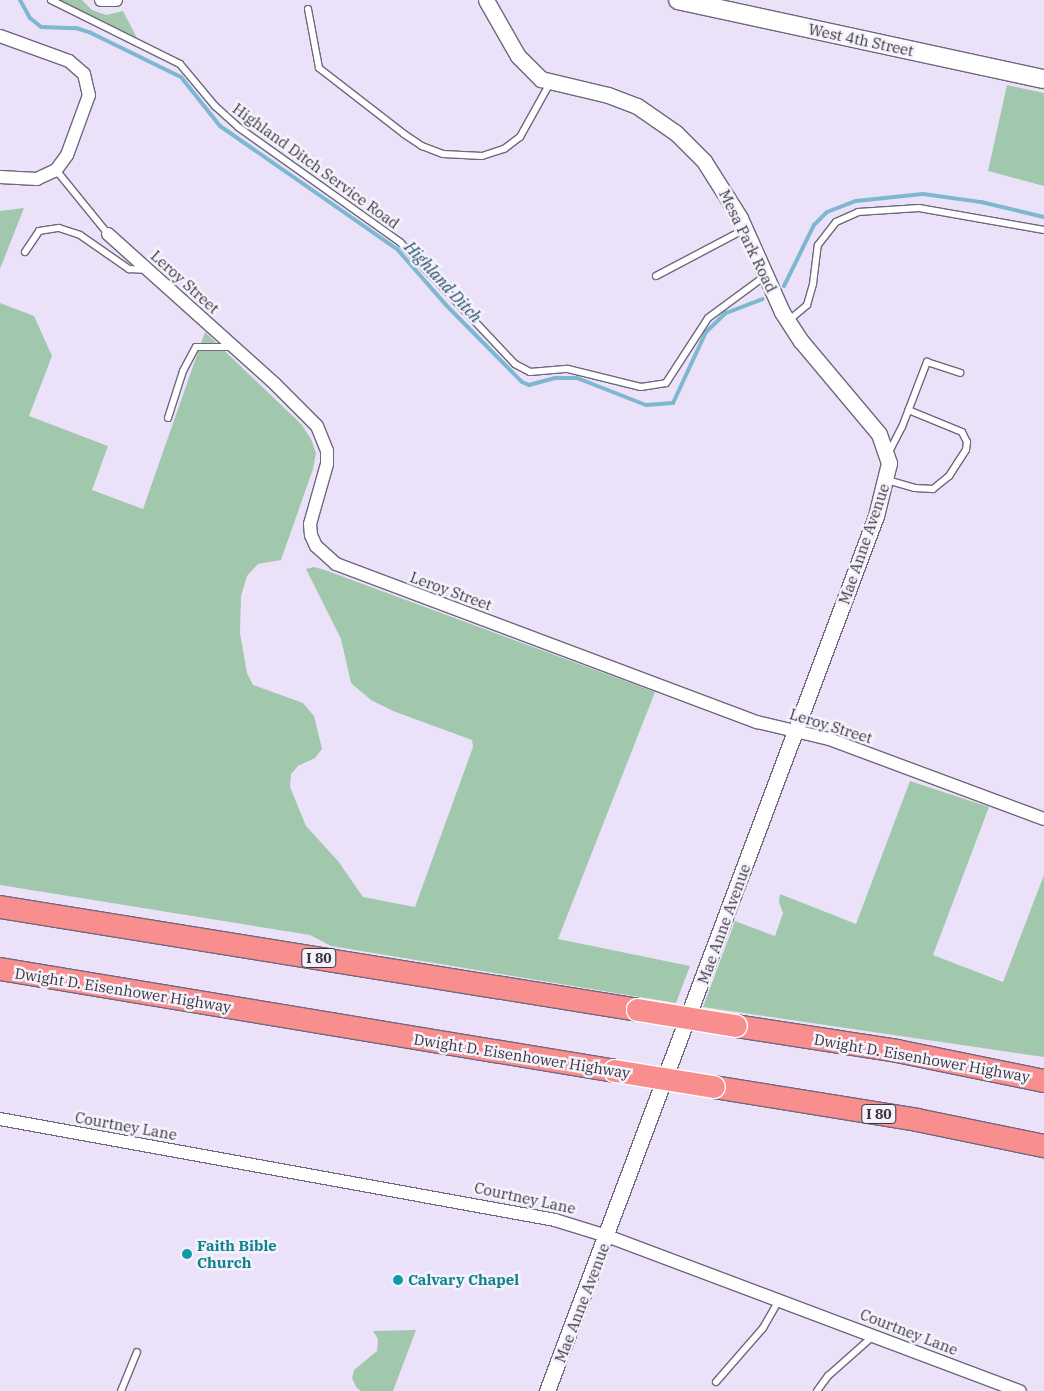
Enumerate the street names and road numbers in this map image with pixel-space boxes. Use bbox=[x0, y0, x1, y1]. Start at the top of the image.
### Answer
street label: West 4th Street bbox=[807, 20, 915, 60]
street label: Highland Ditch Service Road bbox=[229, 99, 403, 233]
street label: Mesa Park Road bbox=[715, 187, 781, 295]
street label: Leroy Street bbox=[147, 247, 223, 317]
street label: Mae Anne Avenue bbox=[835, 481, 893, 607]
street label: Leroy Street bbox=[408, 568, 494, 614]
street label: Leroy Street bbox=[787, 705, 875, 747]
street label: Mae Anne Avenue bbox=[694, 861, 754, 987]
road number: I 80 bbox=[300, 946, 338, 970]
street label: Dwight D. Eisenhower Highway bbox=[13, 964, 233, 1016]
street label: Dwight D. Eisenhower Highway bbox=[412, 1030, 632, 1082]
street label: Dwight D. Eisenhower Highway bbox=[813, 1030, 1031, 1086]
road number: I 80 bbox=[860, 1102, 898, 1126]
street label: Courtney Lane bbox=[74, 1108, 178, 1144]
street label: Courtney Lane bbox=[473, 1178, 577, 1218]
street label: Mae Anne Avenue bbox=[551, 1241, 613, 1365]
street label: Courtney Lane bbox=[858, 1305, 960, 1359]

